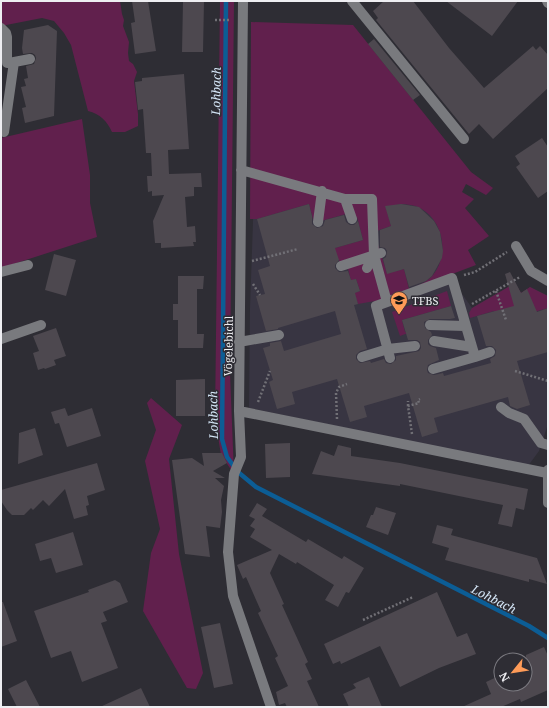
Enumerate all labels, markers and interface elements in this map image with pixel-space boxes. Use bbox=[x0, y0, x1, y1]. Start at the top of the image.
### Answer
water label: Lohbach bbox=[207, 67, 225, 116]
school or university icon: TFBS bbox=[389, 290, 409, 315]
place label: TFBS bbox=[412, 293, 438, 308]
street label: Vögelebichl bbox=[220, 315, 236, 376]
water label: Lohbach bbox=[204, 391, 222, 440]
water label: Lohbach bbox=[468, 580, 519, 618]
north arrow bbox=[493, 652, 533, 692]
text: N bbox=[495, 669, 513, 685]

